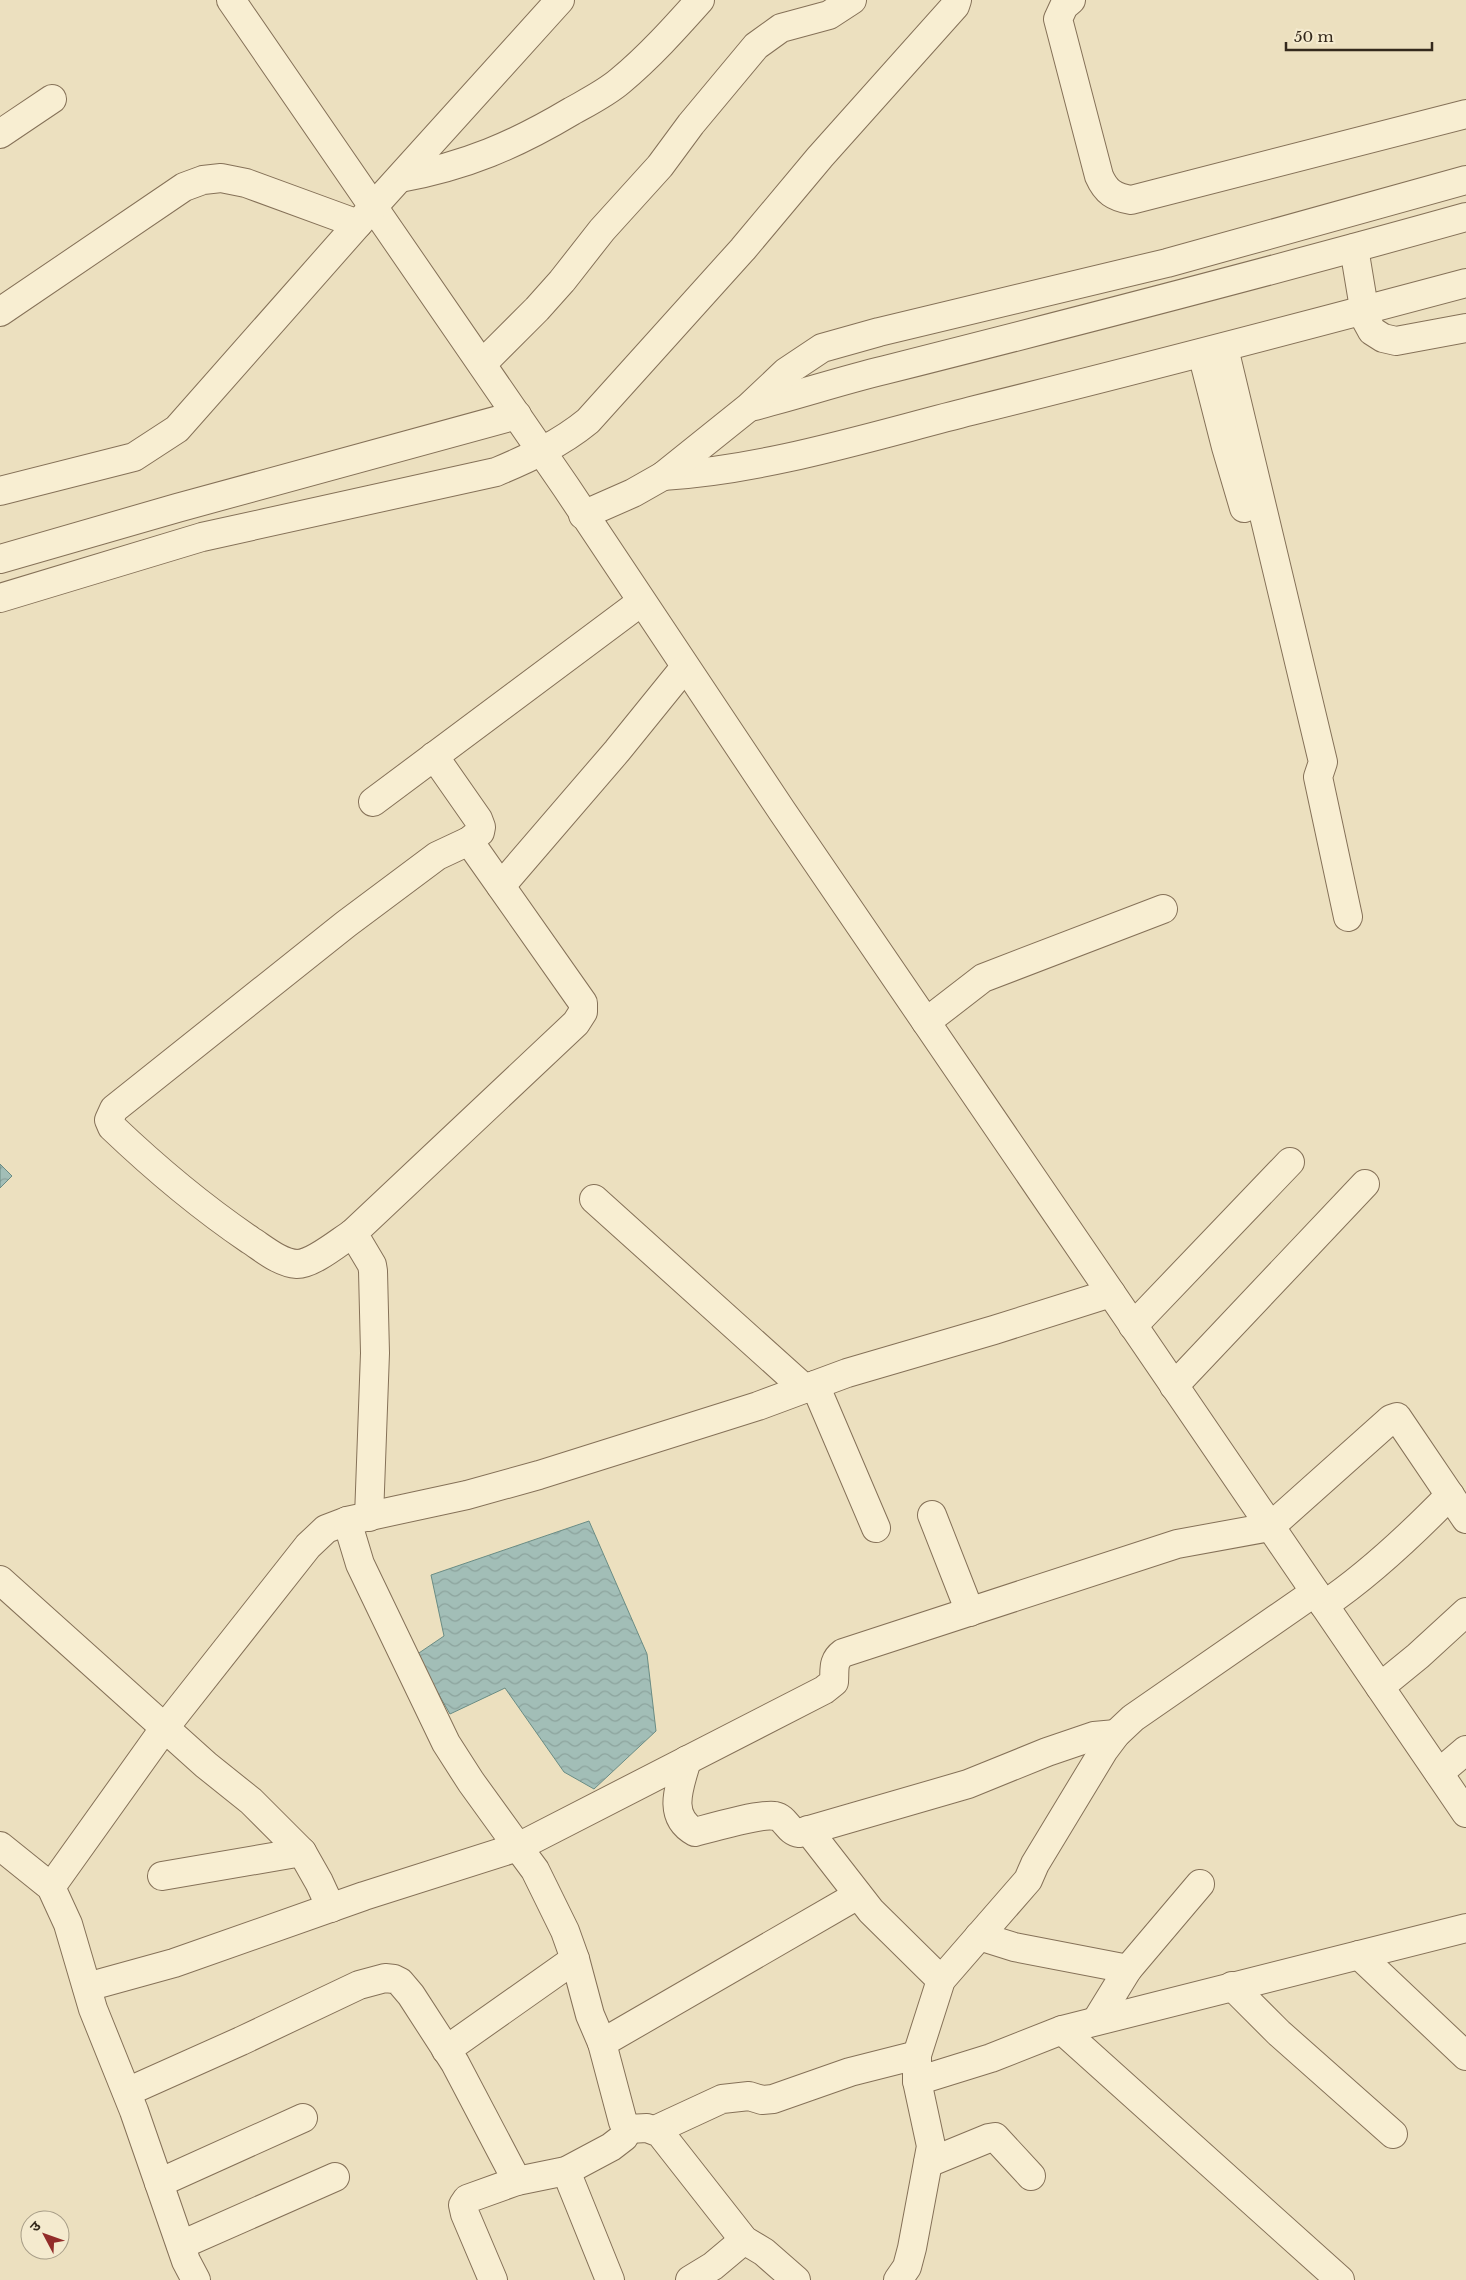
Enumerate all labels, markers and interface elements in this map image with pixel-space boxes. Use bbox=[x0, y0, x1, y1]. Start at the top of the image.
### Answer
scale bar bbox=[1286, 20, 1432, 52]
text: 50 m bbox=[1294, 27, 1334, 46]
north arrow bbox=[20, 2210, 70, 2260]
text: उ bbox=[26, 2217, 45, 2235]

